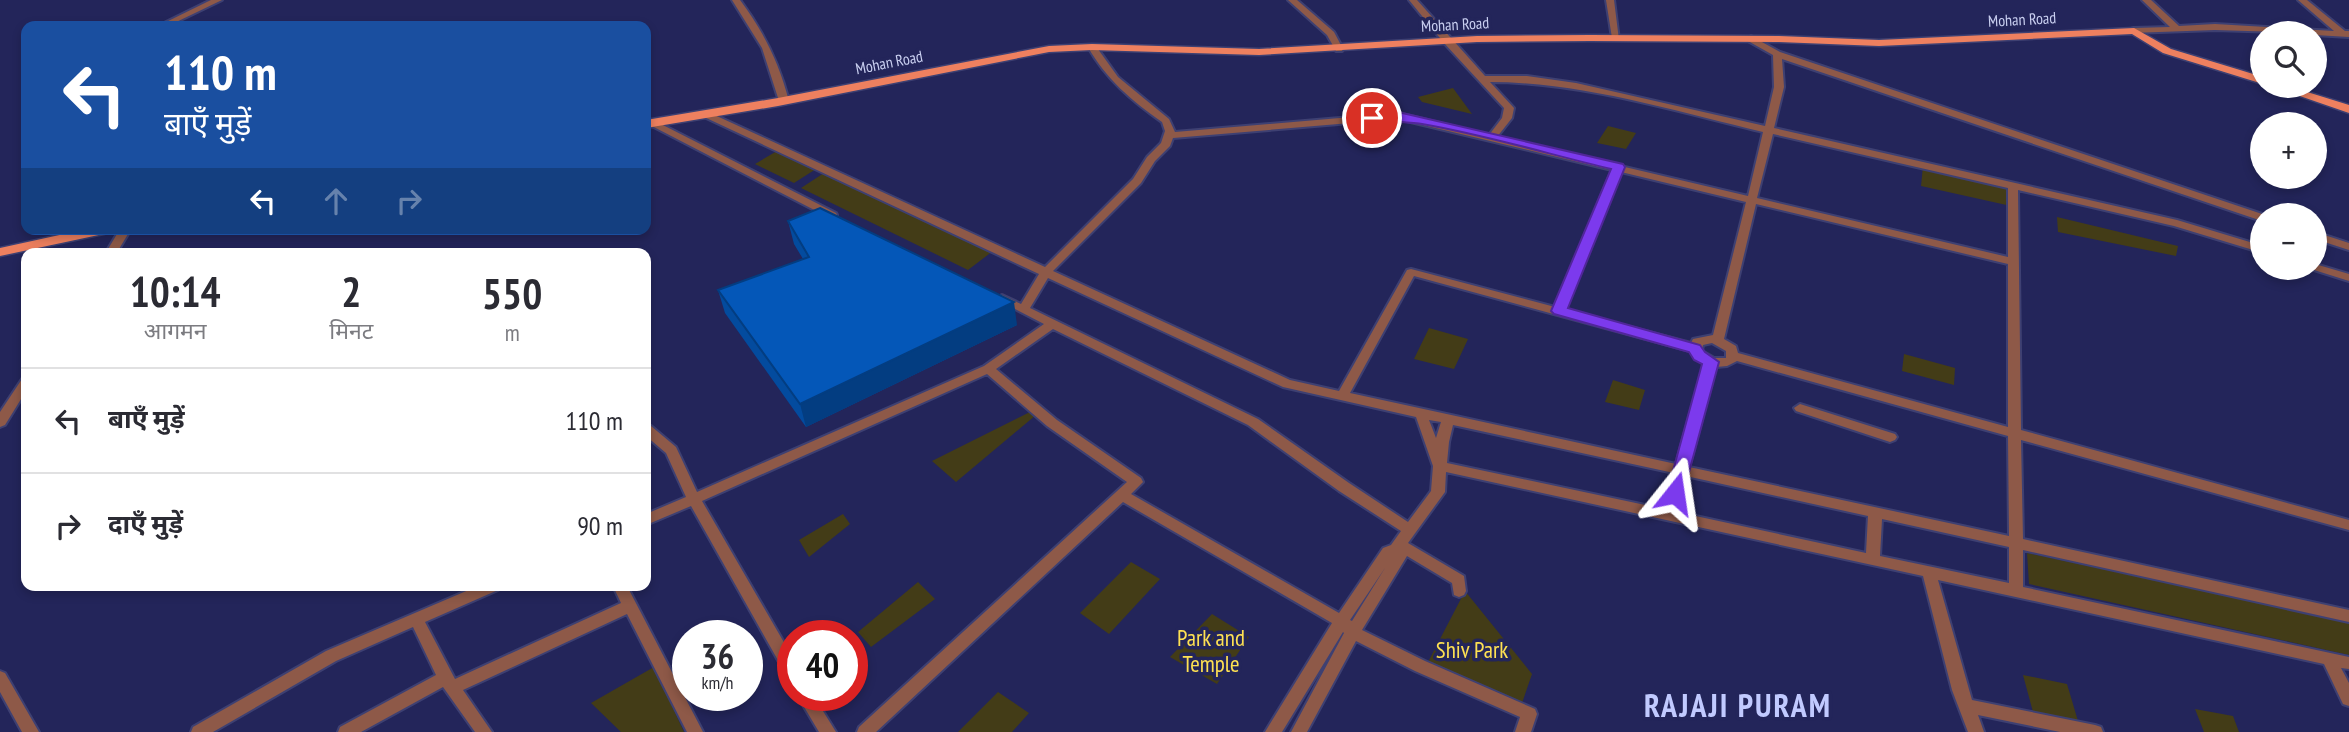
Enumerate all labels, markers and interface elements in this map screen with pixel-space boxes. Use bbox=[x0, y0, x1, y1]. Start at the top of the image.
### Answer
street label: Mohan Road bbox=[1987, 7, 2057, 31]
street label: Mohan Road bbox=[1420, 12, 1490, 36]
map controls bbox=[2250, 21, 2327, 280]
button: search bbox=[2250, 21, 2327, 98]
text: 110 m bbox=[164, 40, 277, 104]
street label: Mohan Road bbox=[854, 46, 924, 78]
icon: left bbox=[49, 49, 140, 140]
pin bbox=[1342, 88, 1402, 148]
icon: arrive bbox=[1353, 99, 1391, 137]
text: बाएँ मुड़ें bbox=[164, 102, 251, 144]
button: + bbox=[2250, 112, 2327, 189]
icon: left bbox=[244, 182, 282, 220]
icon: ahead bbox=[317, 182, 355, 220]
icon: right bbox=[390, 182, 428, 220]
button: − bbox=[2250, 203, 2327, 280]
text: 10:14 bbox=[130, 264, 221, 319]
text: 2 bbox=[341, 264, 361, 319]
text: 550 bbox=[482, 266, 542, 321]
text: आगमन bbox=[144, 316, 207, 345]
text: मिनट bbox=[329, 316, 373, 345]
text: m bbox=[505, 318, 520, 347]
icon: left bbox=[49, 402, 87, 440]
text: बाएँ मुड़ें bbox=[108, 402, 185, 435]
text: 110 m bbox=[565, 404, 623, 437]
position arrow bbox=[1638, 456, 1712, 530]
icon: right bbox=[49, 507, 87, 545]
text: दाएँ मुड़ें bbox=[108, 507, 183, 540]
text: 90 m bbox=[577, 509, 623, 542]
speed limit sign: 40 bbox=[777, 620, 868, 711]
park label: Park and Temple bbox=[1177, 623, 1245, 678]
text: 36 bbox=[701, 633, 734, 679]
park label: Shiv Park bbox=[1436, 635, 1508, 664]
text: km/h bbox=[702, 671, 733, 694]
district label: RAJAJI PURAM bbox=[1644, 684, 1832, 726]

